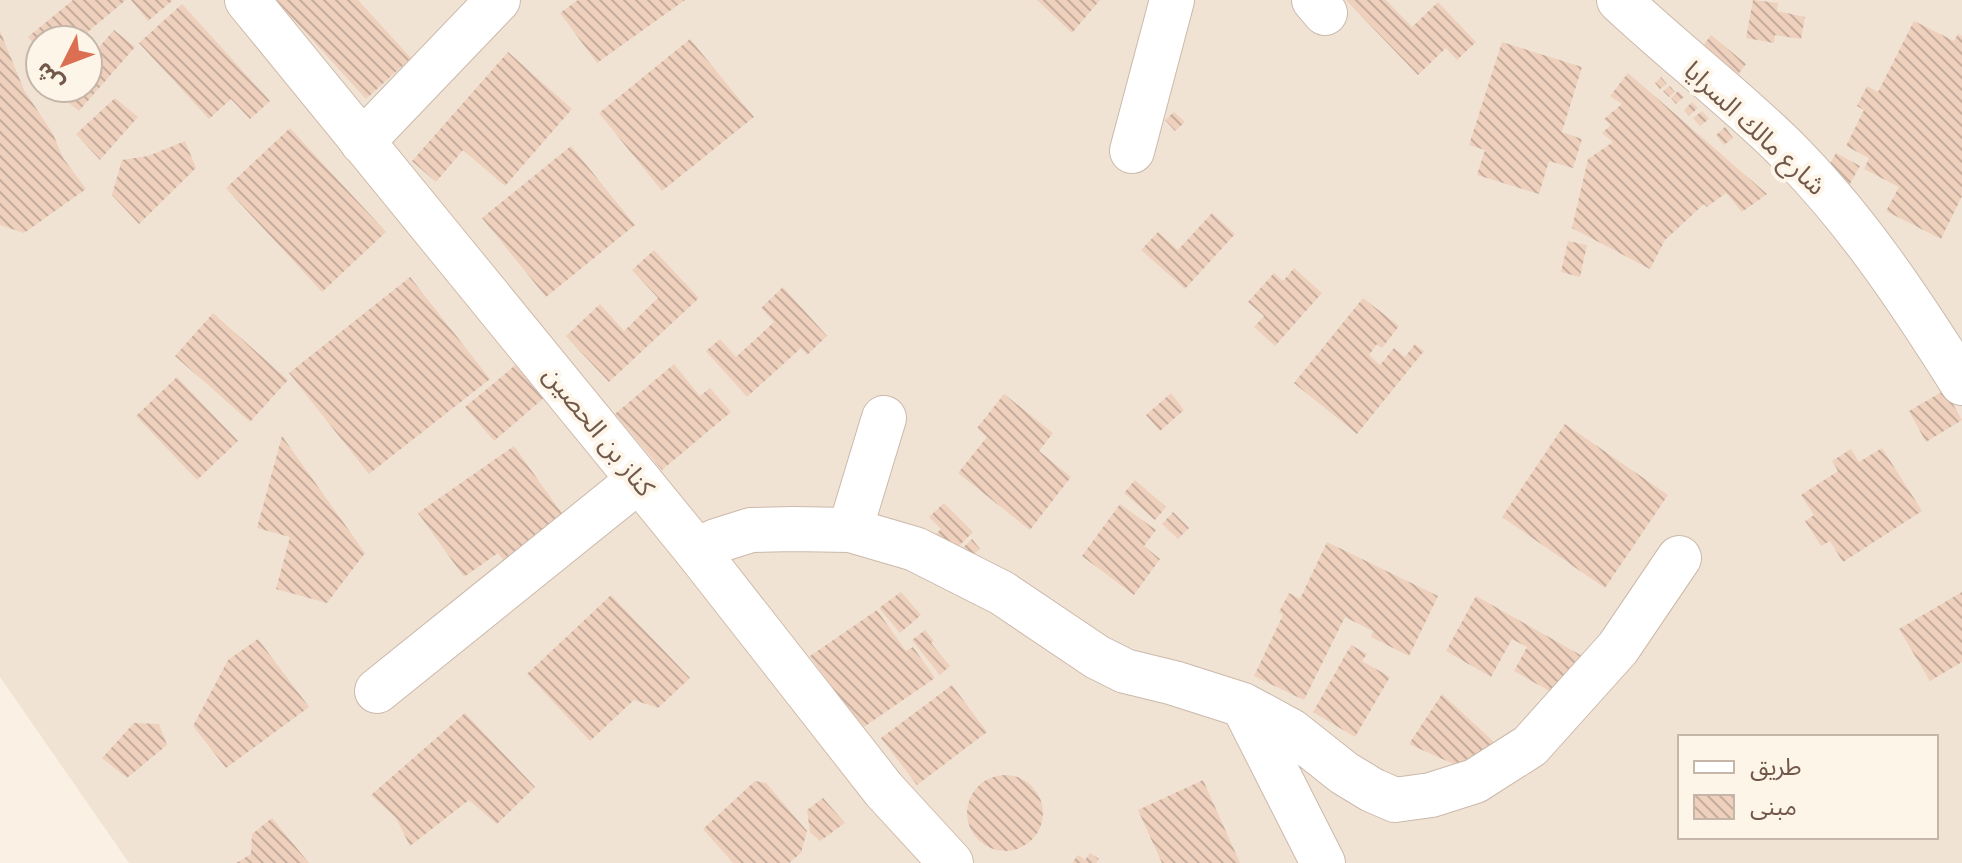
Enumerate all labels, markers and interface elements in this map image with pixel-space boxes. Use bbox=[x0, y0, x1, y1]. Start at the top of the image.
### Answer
north arrow bbox=[24, 24, 104, 104]
street label: شارع مالك السرايا bbox=[1675, 53, 1833, 204]
text: ش bbox=[29, 57, 70, 98]
street label: كناز بن الحصين bbox=[536, 359, 662, 504]
legend bbox=[1678, 735, 1938, 839]
text: طريق bbox=[1750, 751, 1802, 782]
text: مبنى bbox=[1750, 791, 1797, 822]

